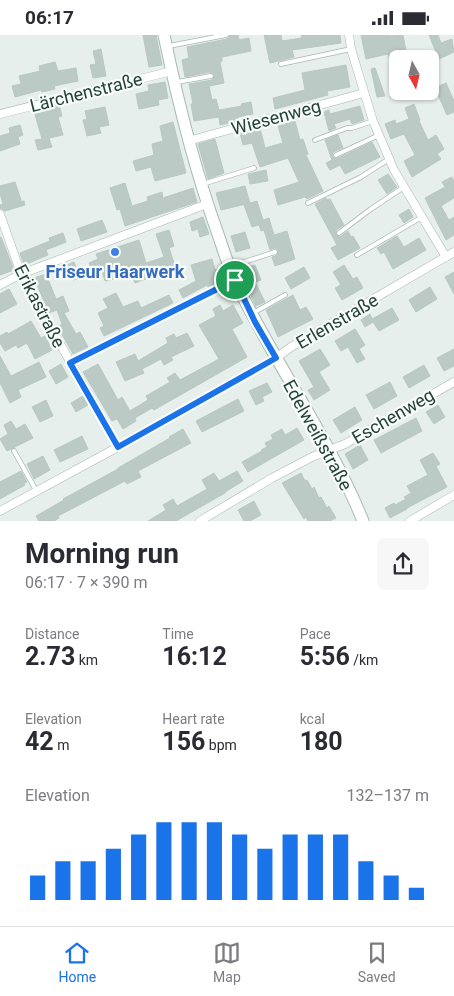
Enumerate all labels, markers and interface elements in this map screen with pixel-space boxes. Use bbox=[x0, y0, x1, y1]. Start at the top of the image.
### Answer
text: 06:17 bbox=[25, 6, 74, 29]
north arrow bbox=[389, 50, 439, 100]
map controls bbox=[389, 50, 439, 100]
street label: Lärchenstraße bbox=[28, 68, 144, 116]
street label: Wiesenweg bbox=[229, 95, 323, 139]
marker: Friseur Haarwerk bbox=[109, 246, 121, 258]
pin bbox=[214, 259, 256, 301]
street label: Erikastraße bbox=[10, 261, 70, 351]
place label: Friseur Haarwerk bbox=[46, 261, 185, 282]
icon: arrive bbox=[221, 266, 249, 294]
street label: Erlenstraße bbox=[292, 289, 382, 353]
street label: Edelweißstraße bbox=[279, 376, 357, 494]
street label: Eschenweg bbox=[348, 384, 438, 448]
text: Morning run bbox=[25, 537, 179, 570]
button: share bbox=[377, 538, 429, 590]
text: 06:17 · 7 × 390 m bbox=[25, 573, 147, 592]
text: Distance bbox=[25, 626, 80, 642]
text: Time bbox=[162, 626, 194, 642]
text: Pace bbox=[300, 626, 331, 642]
text: 2.73 bbox=[25, 642, 75, 671]
text: 16:12 bbox=[162, 642, 227, 671]
text: 5:56 bbox=[300, 642, 350, 671]
text: km bbox=[75, 652, 98, 668]
text: /km bbox=[350, 652, 378, 668]
text: Elevation bbox=[25, 711, 82, 727]
text: Heart rate bbox=[162, 711, 225, 727]
text: kcal bbox=[300, 711, 325, 727]
text: 42 bbox=[25, 727, 54, 756]
text: 156 bbox=[162, 727, 205, 756]
text: 180 bbox=[300, 727, 343, 756]
text: m bbox=[54, 737, 69, 753]
text: bpm bbox=[205, 737, 237, 753]
text: Elevation bbox=[25, 786, 90, 805]
text: 132–137 m bbox=[347, 786, 429, 805]
tab: Home bbox=[58, 939, 96, 985]
tab: Map bbox=[213, 939, 241, 985]
tab: Saved bbox=[358, 939, 396, 985]

